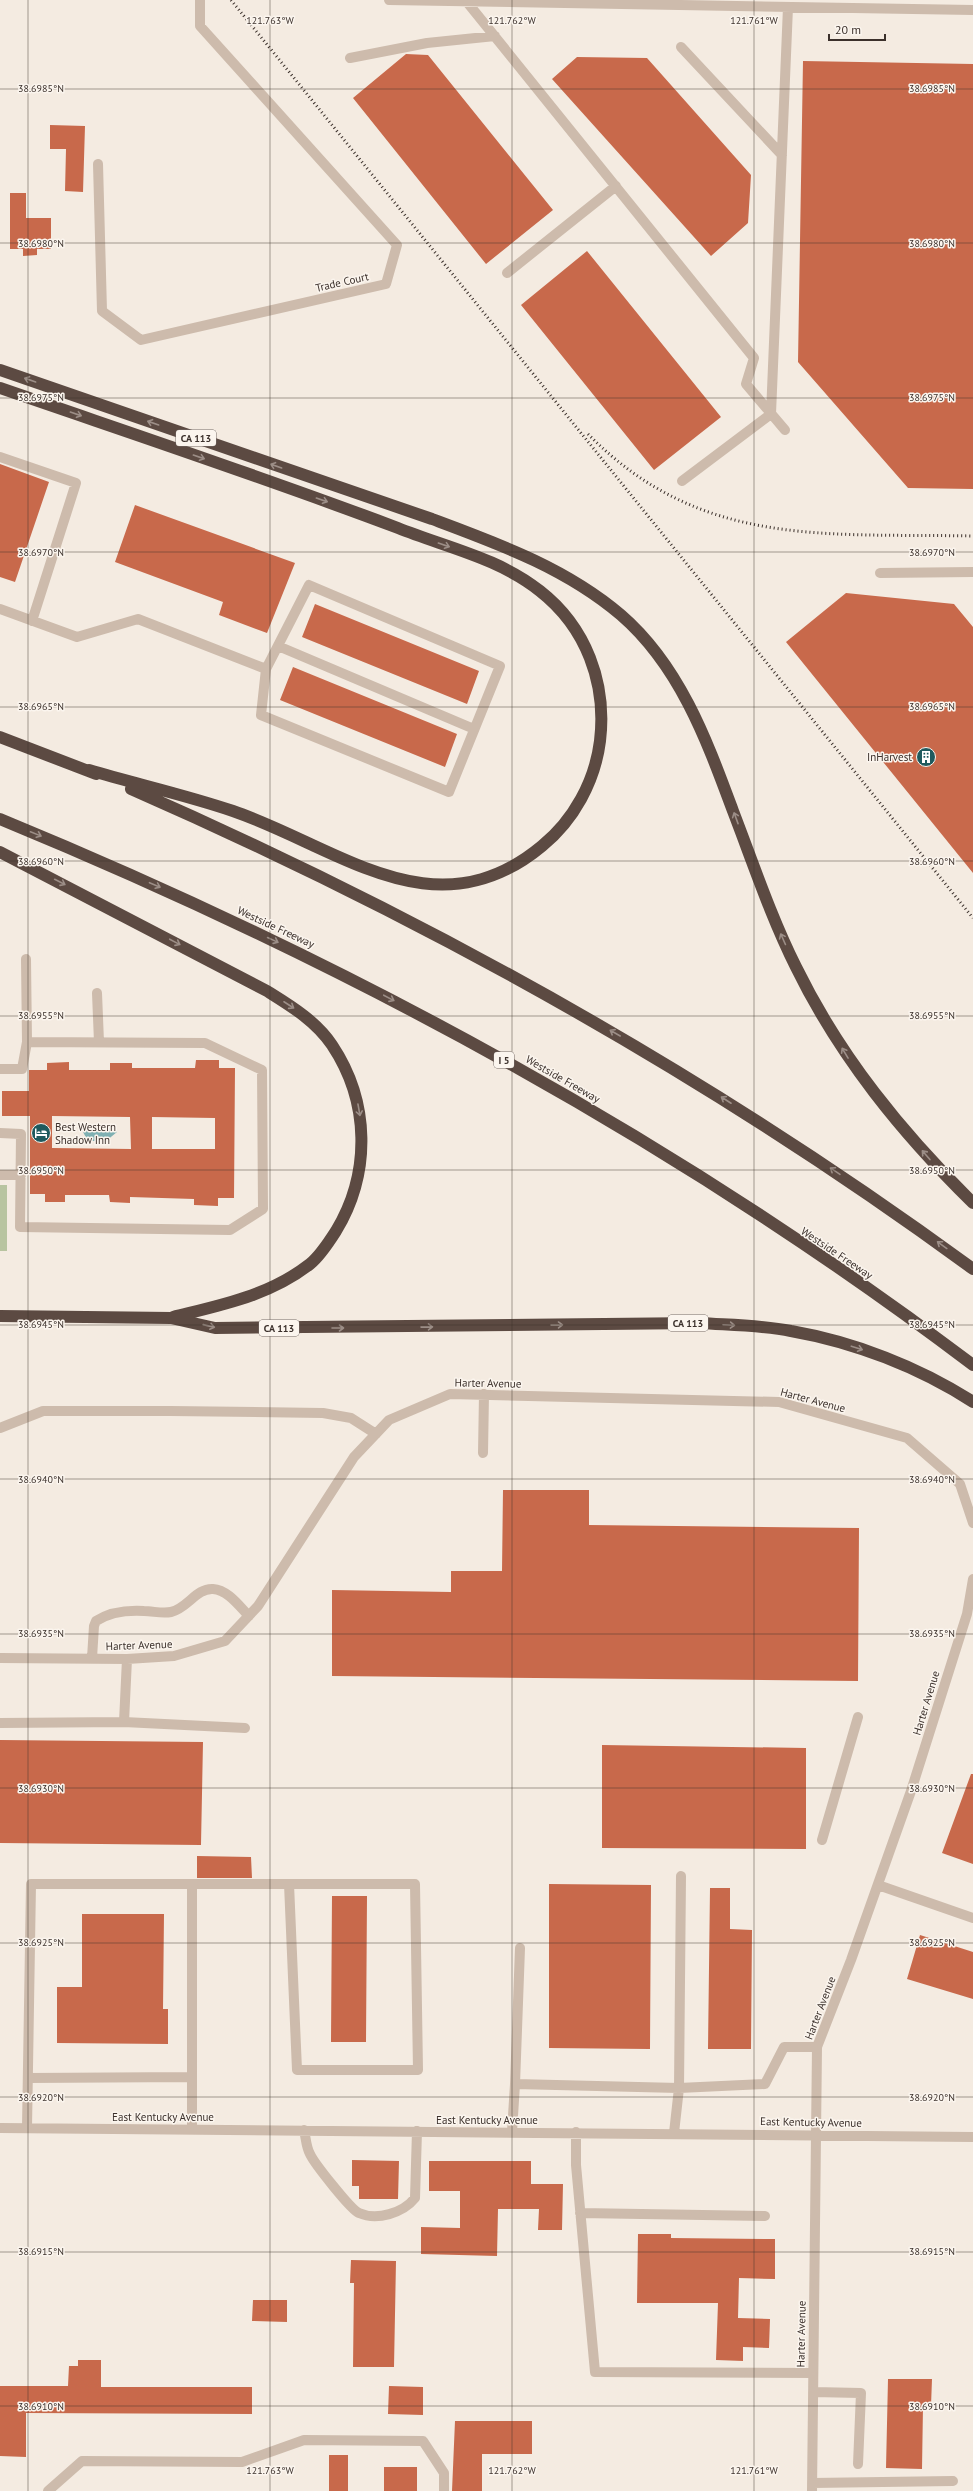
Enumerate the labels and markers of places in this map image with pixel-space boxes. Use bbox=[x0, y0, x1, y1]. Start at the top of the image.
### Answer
building icon: InHarvest bbox=[915, 746, 937, 768]
place label: InHarvest bbox=[867, 750, 912, 764]
place label: Best Western Shadow Inn bbox=[55, 1120, 116, 1147]
hotel icon: Best Western Shadow Inn bbox=[30, 1122, 52, 1144]

